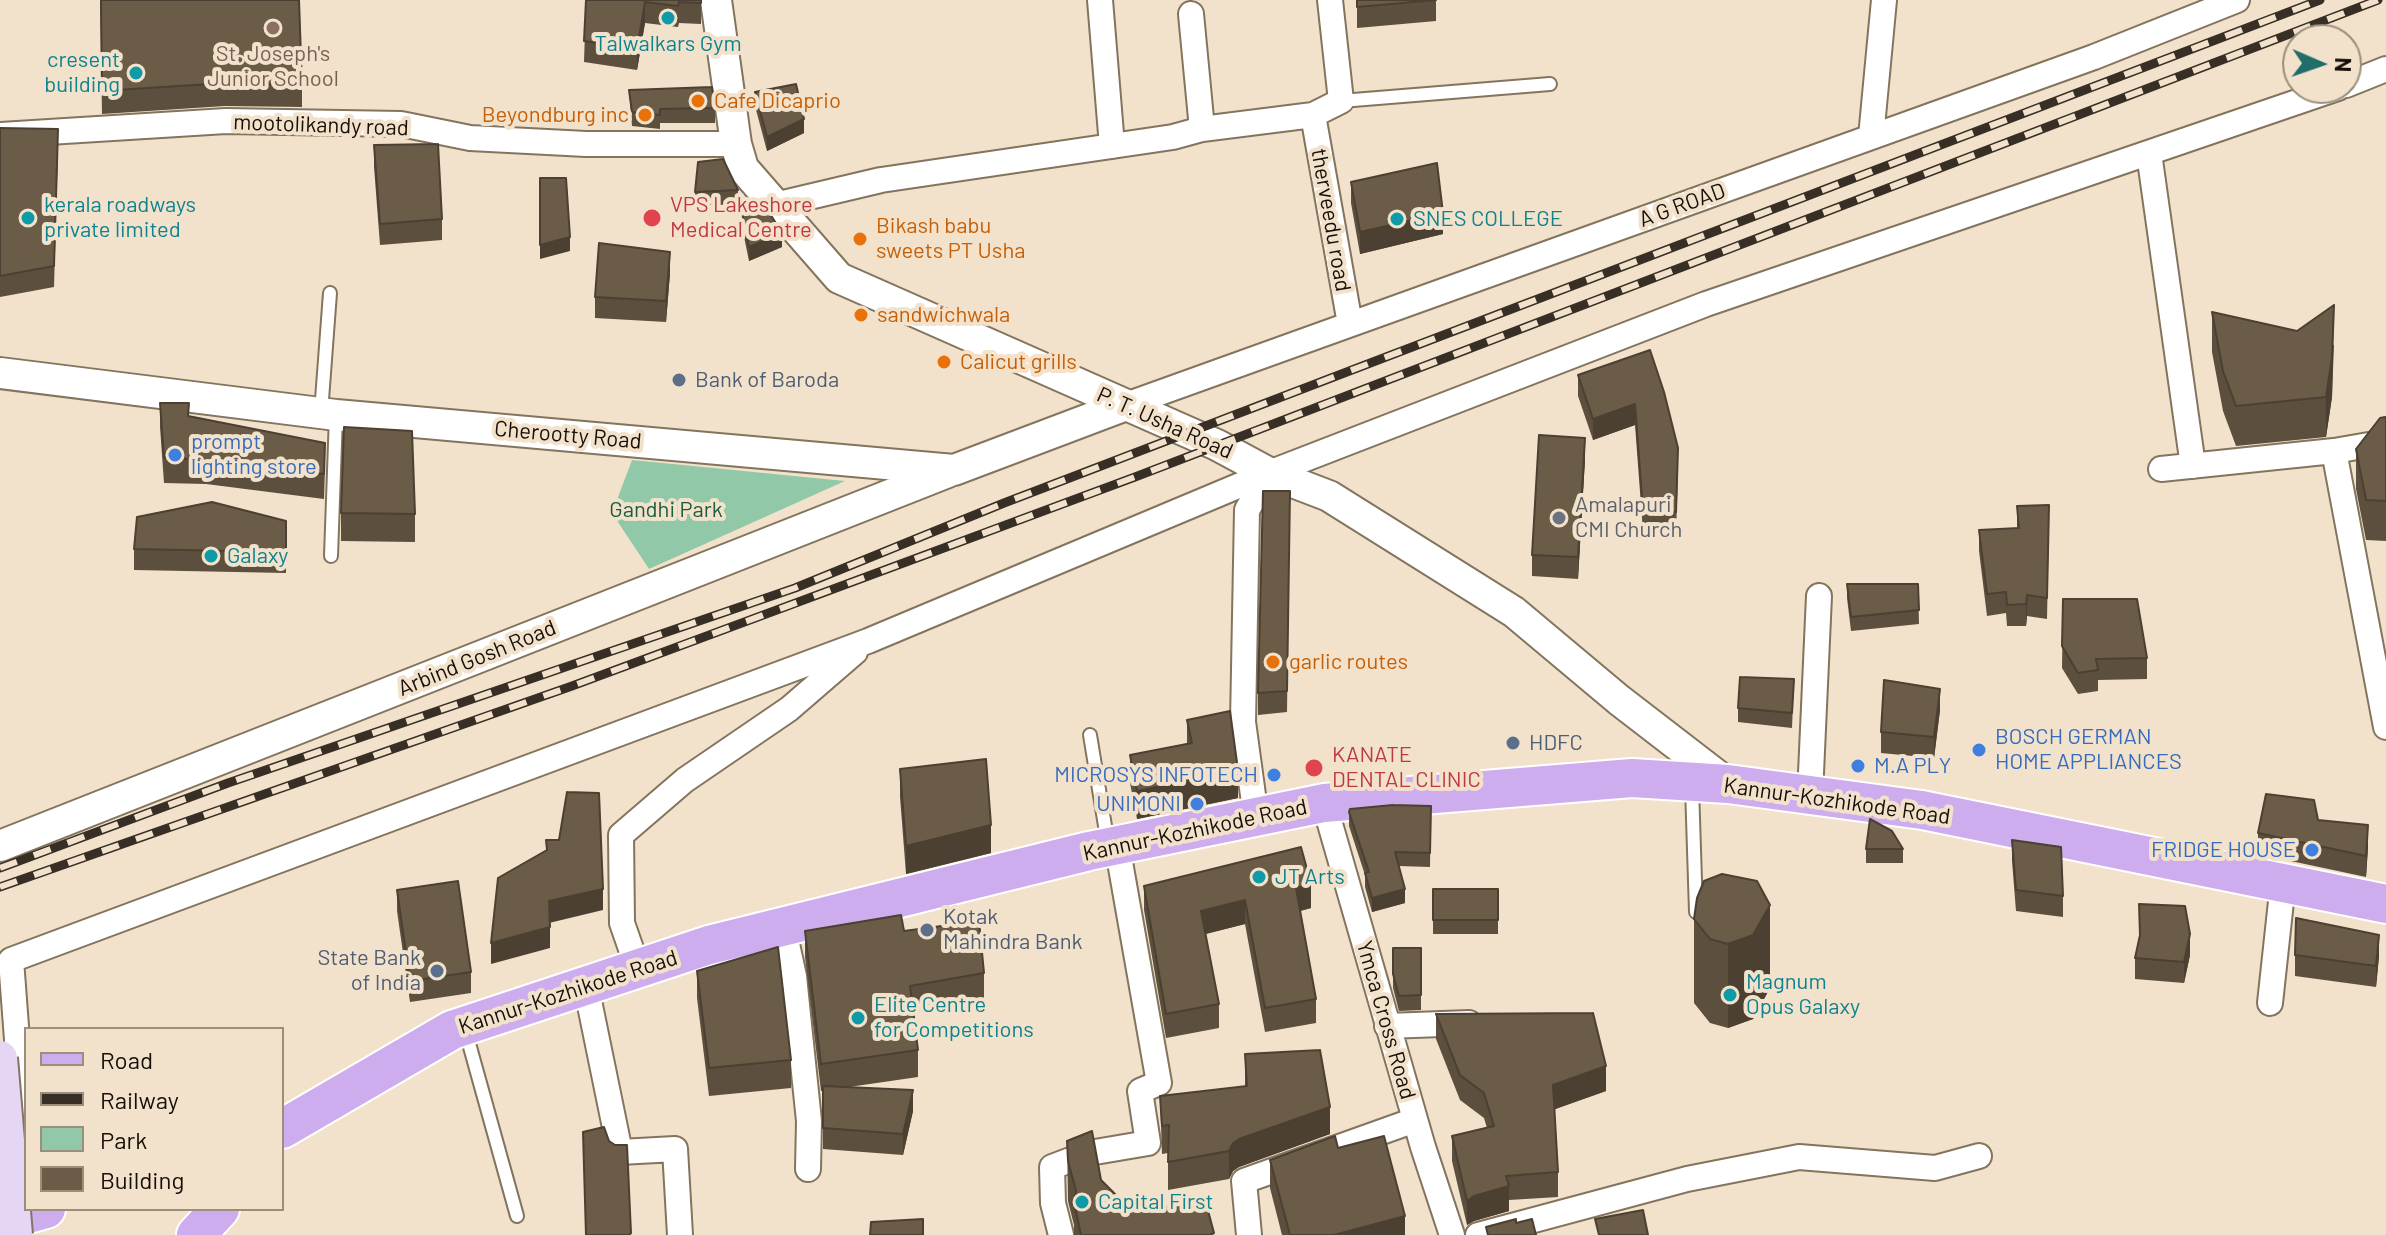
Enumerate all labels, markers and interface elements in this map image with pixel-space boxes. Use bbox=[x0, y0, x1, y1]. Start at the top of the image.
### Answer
marker: Talwalkars Gym bbox=[659, 9, 677, 27]
marker: St. Joseph's Junior School bbox=[264, 19, 282, 37]
north arrow bbox=[2282, 24, 2362, 104]
place label: Talwalkars Gym bbox=[594, 31, 742, 57]
place label: St. Joseph's Junior School bbox=[207, 41, 339, 92]
place label: cresent building bbox=[44, 47, 120, 98]
text: N bbox=[2331, 57, 2357, 73]
marker: cresent building bbox=[127, 64, 145, 82]
place label: Cafe Dicaprio bbox=[714, 88, 841, 114]
marker: Cafe Dicaprio bbox=[689, 92, 707, 110]
place label: Beyondburg inc bbox=[482, 102, 629, 128]
marker: Beyondburg inc bbox=[636, 106, 654, 124]
street label: mootolikandy road bbox=[233, 109, 409, 141]
street label: therveedu road bbox=[1305, 146, 1357, 294]
street label: A G ROAD bbox=[1635, 177, 1729, 233]
place label: kerala roadways private limited bbox=[44, 192, 196, 244]
place label: VPS Lakeshore Medical Centre bbox=[670, 192, 813, 244]
place label: SNES COLLEGE bbox=[1413, 206, 1563, 232]
marker: VPS Lakeshore Medical Centre bbox=[641, 207, 663, 229]
marker: kerala roadways private limited bbox=[19, 209, 37, 227]
marker: SNES COLLEGE bbox=[1388, 210, 1406, 228]
place label: Bikash babu sweets PT Usha bbox=[876, 213, 1026, 264]
marker: Bikash babu sweets PT Usha bbox=[851, 230, 869, 248]
place label: sandwichwala bbox=[877, 302, 1010, 328]
marker: sandwichwala bbox=[852, 306, 870, 324]
place label: Calicut grills bbox=[960, 349, 1077, 375]
marker: Calicut grills bbox=[935, 353, 953, 371]
place label: Bank of Baroda bbox=[695, 367, 839, 393]
marker: Bank of Baroda bbox=[670, 371, 688, 389]
street label: P. T. Usha Road bbox=[1093, 381, 1237, 465]
street label: Cherootty Road bbox=[493, 415, 643, 455]
place label: prompt lighting store bbox=[191, 429, 317, 480]
marker: prompt lighting store bbox=[166, 446, 184, 464]
place label: Amalapuri CMI Church bbox=[1575, 492, 1682, 544]
park label: Gandhi Park bbox=[609, 497, 723, 523]
marker: Amalapuri CMI Church bbox=[1550, 509, 1568, 527]
place label: Galaxy bbox=[227, 543, 289, 569]
marker: Galaxy bbox=[202, 547, 220, 565]
street label: Arbind Gosh Road bbox=[394, 614, 560, 702]
place label: garlic routes bbox=[1289, 649, 1408, 675]
marker: garlic routes bbox=[1264, 653, 1282, 671]
place label: BOSCH GERMAN HOME APPLIANCES bbox=[1995, 724, 2182, 776]
place label: HDFC bbox=[1529, 730, 1583, 756]
marker: HDFC bbox=[1504, 734, 1522, 752]
marker: BOSCH GERMAN HOME APPLIANCES bbox=[1970, 741, 1988, 759]
place label: KANATE DENTAL CLINIC bbox=[1332, 742, 1481, 794]
place label: M.A PLY bbox=[1874, 753, 1951, 779]
marker: KANATE DENTAL CLINIC bbox=[1303, 757, 1325, 779]
marker: M.A PLY bbox=[1849, 757, 1867, 775]
place label: MICROSYS INFOTECH bbox=[1054, 762, 1258, 788]
marker: MICROSYS INFOTECH bbox=[1265, 766, 1283, 784]
street label: Kannur-Kozhikode Road bbox=[1722, 772, 1952, 830]
place label: UNIMONI bbox=[1096, 791, 1181, 817]
street label: Kannur-Kozhikode Road bbox=[1081, 793, 1309, 867]
marker: UNIMONI bbox=[1188, 795, 1206, 813]
place label: FRIDGE HOUSE bbox=[2151, 837, 2296, 863]
marker: FRIDGE HOUSE bbox=[2303, 841, 2321, 859]
place label: JT Arts bbox=[1275, 864, 1345, 890]
marker: JT Arts bbox=[1250, 868, 1268, 886]
place label: Kotak Mahindra Bank bbox=[943, 904, 1083, 956]
marker: Kotak Mahindra Bank bbox=[918, 921, 936, 939]
street label: Ymca Cross Road bbox=[1351, 938, 1421, 1102]
street label: Kannur-Kozhikode Road bbox=[455, 944, 681, 1040]
place label: State Bank of India bbox=[317, 945, 421, 996]
marker: State Bank of India bbox=[428, 962, 446, 980]
place label: Magnum Opus Galaxy bbox=[1746, 969, 1860, 1020]
marker: Magnum Opus Galaxy bbox=[1721, 986, 1739, 1004]
place label: Elite Centre for Competitions bbox=[874, 992, 1034, 1044]
marker: Elite Centre for Competitions bbox=[849, 1009, 867, 1027]
legend bbox=[24, 1027, 284, 1211]
text: Road bbox=[100, 1045, 153, 1074]
text: Railway bbox=[100, 1085, 179, 1114]
text: Park bbox=[100, 1125, 147, 1154]
text: Building bbox=[100, 1165, 184, 1194]
place label: Capital First bbox=[1098, 1189, 1214, 1215]
marker: Capital First bbox=[1073, 1193, 1091, 1211]

